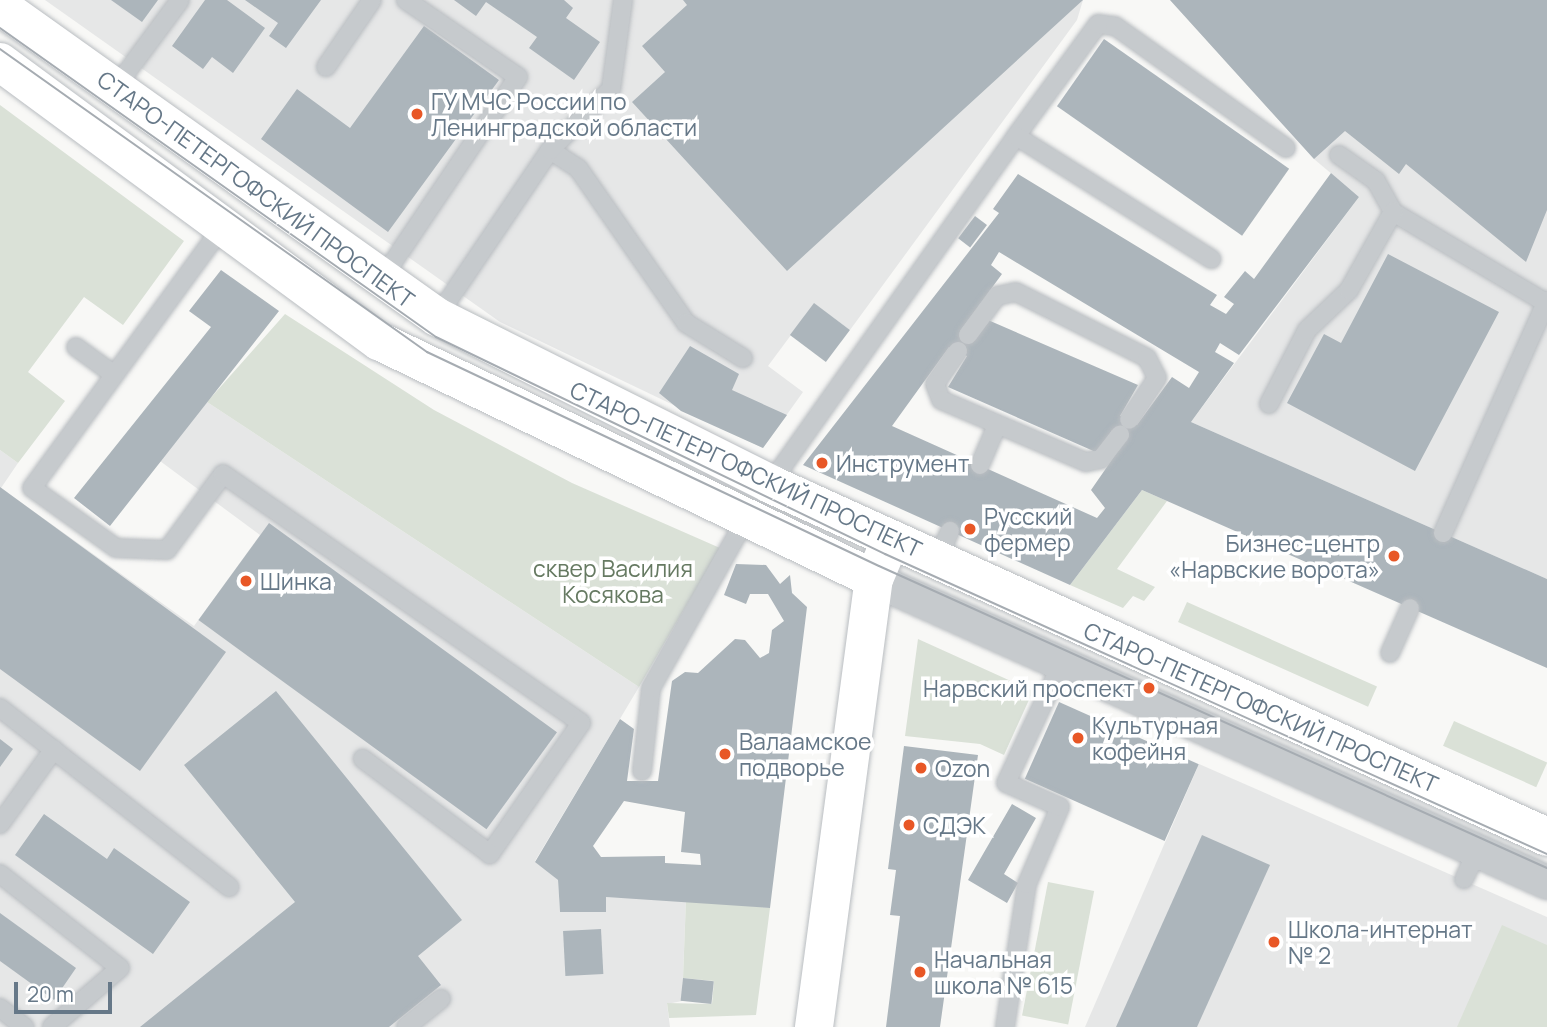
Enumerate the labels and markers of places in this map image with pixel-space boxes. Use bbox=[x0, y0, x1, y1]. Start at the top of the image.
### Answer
place label: ГУ МЧС России по Ленинградской области bbox=[431, 87, 697, 141]
marker: ГУ МЧС России по Ленинградской области bbox=[409, 106, 425, 122]
place label: Инструмент bbox=[836, 449, 969, 477]
marker: Инструмент bbox=[814, 455, 830, 471]
place label: Русский фермер bbox=[984, 502, 1072, 556]
marker: Русский фермер bbox=[962, 521, 978, 537]
place label: Бизнес-центр «Нарвские ворота» bbox=[1169, 529, 1380, 583]
marker: Бизнес-центр «Нарвские ворота» bbox=[1386, 548, 1402, 564]
place label: Шинка bbox=[260, 567, 332, 595]
marker: Шинка bbox=[238, 573, 254, 589]
place label: Нарвский проспект bbox=[923, 674, 1135, 702]
marker: Нарвский проспект bbox=[1141, 680, 1157, 696]
place label: Культурная кофейня bbox=[1092, 711, 1218, 765]
place label: Валаамское подворье bbox=[739, 727, 872, 781]
marker: Культурная кофейня bbox=[1070, 730, 1086, 746]
marker: Валаамское подворье bbox=[717, 746, 733, 762]
place label: Ozon bbox=[935, 754, 990, 782]
marker: Ozon bbox=[913, 760, 929, 776]
place label: СДЭК bbox=[923, 811, 986, 839]
marker: СДЭК bbox=[901, 817, 917, 833]
place label: Школа-интернат № 2 bbox=[1288, 915, 1473, 969]
marker: Школа-интернат № 2 bbox=[1266, 934, 1282, 950]
place label: Начальная школа № 615 bbox=[934, 945, 1073, 999]
marker: Начальная школа № 615 bbox=[912, 964, 928, 980]

